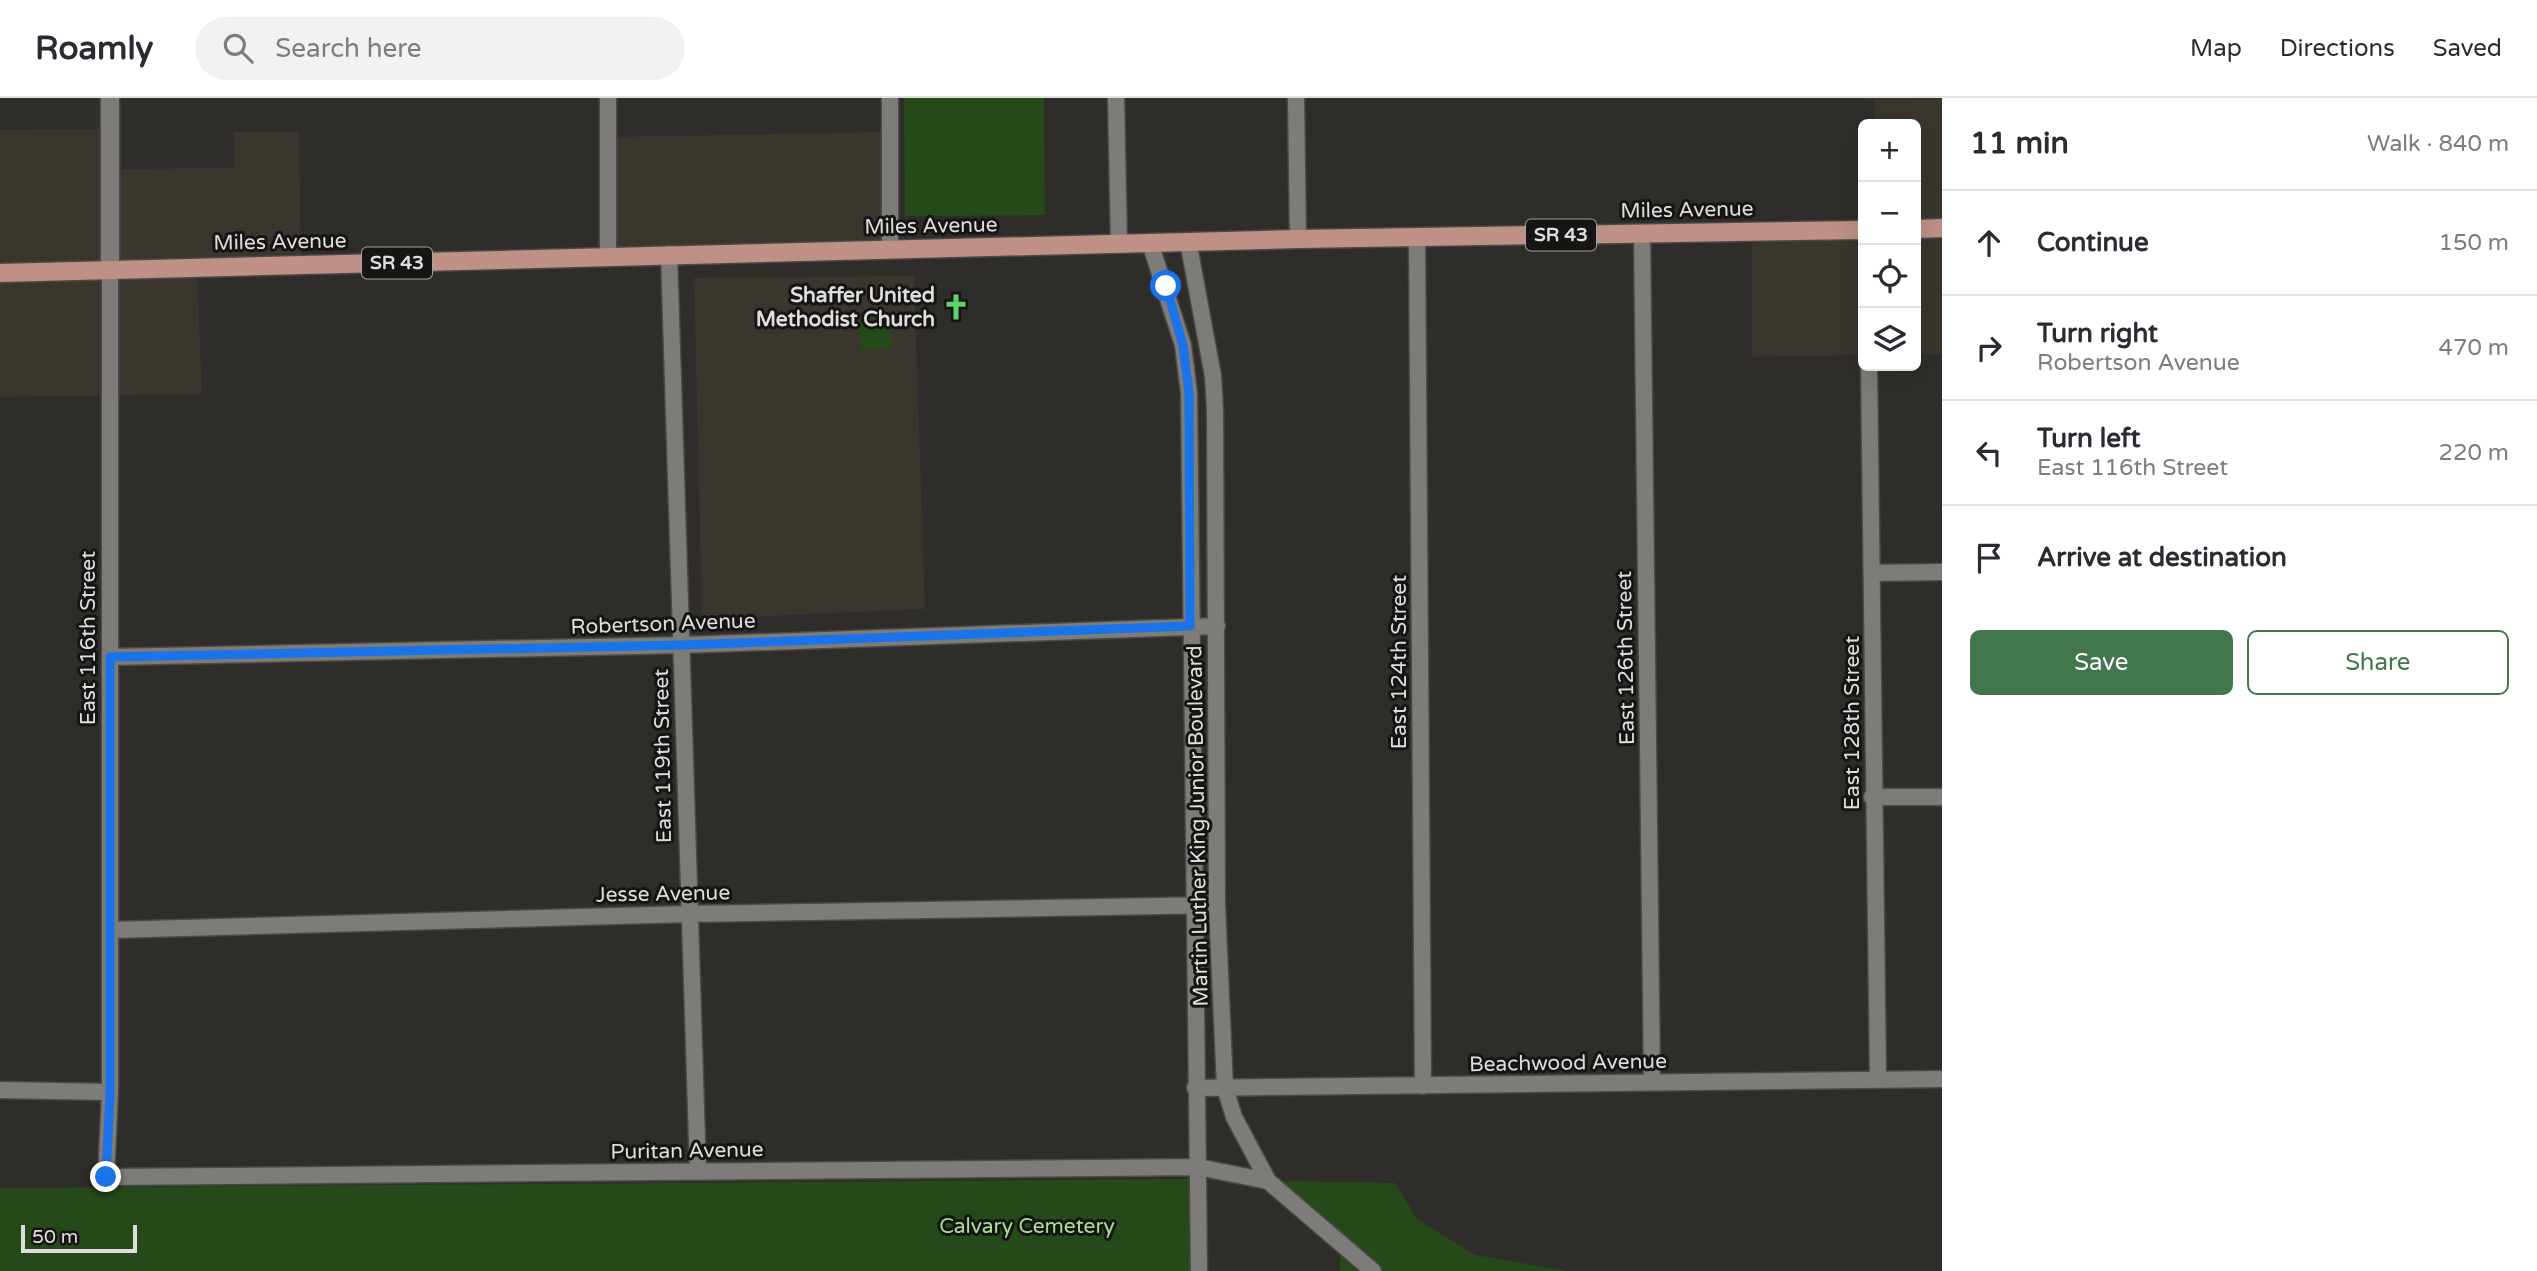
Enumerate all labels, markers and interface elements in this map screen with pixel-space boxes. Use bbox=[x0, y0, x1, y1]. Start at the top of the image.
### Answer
search box bbox=[195, 17, 685, 80]
text: Roamly bbox=[35, 29, 153, 68]
icon: search bbox=[219, 29, 257, 67]
text: Search here bbox=[275, 33, 422, 64]
text: Map bbox=[2190, 34, 2242, 63]
text: Directions bbox=[2280, 34, 2395, 63]
text: Saved bbox=[2433, 34, 2502, 63]
map controls bbox=[1858, 119, 1921, 371]
button: + bbox=[1858, 119, 1921, 182]
text: 11 min bbox=[1970, 125, 2069, 162]
text: Walk · 840 m bbox=[2367, 130, 2509, 158]
button: − bbox=[1858, 182, 1921, 245]
street label: Miles Avenue bbox=[1620, 196, 1754, 224]
street label: Miles Avenue bbox=[864, 212, 998, 240]
road number: SR 43 bbox=[1526, 220, 1596, 251]
icon: ahead bbox=[1970, 224, 2008, 262]
text: Continue bbox=[2037, 227, 2149, 258]
street label: Miles Avenue bbox=[213, 228, 347, 256]
text: 150 m bbox=[2439, 229, 2509, 257]
button: locate bbox=[1858, 245, 1921, 308]
road number: SR 43 bbox=[362, 248, 432, 279]
route start bbox=[1150, 270, 1181, 301]
place label: Shaffer United Methodist Church bbox=[756, 283, 935, 332]
church icon: Shaffer United Methodist Church bbox=[941, 292, 971, 322]
button: layers bbox=[1858, 308, 1921, 371]
text: Turn right bbox=[2037, 318, 2158, 349]
icon: right bbox=[1970, 329, 2008, 367]
text: 470 m bbox=[2439, 334, 2509, 362]
text: Robertson Avenue bbox=[2037, 349, 2240, 377]
text: Turn left bbox=[2037, 423, 2140, 454]
icon: left bbox=[1970, 434, 2008, 472]
text: 220 m bbox=[2439, 439, 2509, 467]
text: East 116th Street bbox=[2037, 454, 2228, 482]
icon: arrive bbox=[1970, 539, 2008, 577]
text: Arrive at destination bbox=[2037, 542, 2287, 573]
street label: East 116th Street bbox=[76, 551, 101, 725]
street label: East 126th Street bbox=[1612, 571, 1640, 745]
street label: East 124th Street bbox=[1387, 575, 1412, 749]
street label: Robertson Avenue bbox=[570, 608, 756, 640]
button: Save bbox=[1970, 630, 2233, 695]
button: Share bbox=[2247, 630, 2509, 695]
street label: East 128th Street bbox=[1840, 636, 1865, 810]
street label: Martin Luther King Junior Boulevard bbox=[1182, 645, 1214, 1007]
street label: East 119th Street bbox=[649, 669, 677, 843]
street label: Jesse Avenue bbox=[596, 880, 730, 908]
street label: Beachwood Avenue bbox=[1469, 1049, 1667, 1077]
street label: Puritan Avenue bbox=[610, 1137, 764, 1165]
route end bbox=[90, 1161, 121, 1192]
park label: Calvary Cemetery bbox=[939, 1214, 1115, 1239]
scale bar bbox=[21, 1222, 136, 1254]
text: 50 m bbox=[32, 1226, 78, 1248]

